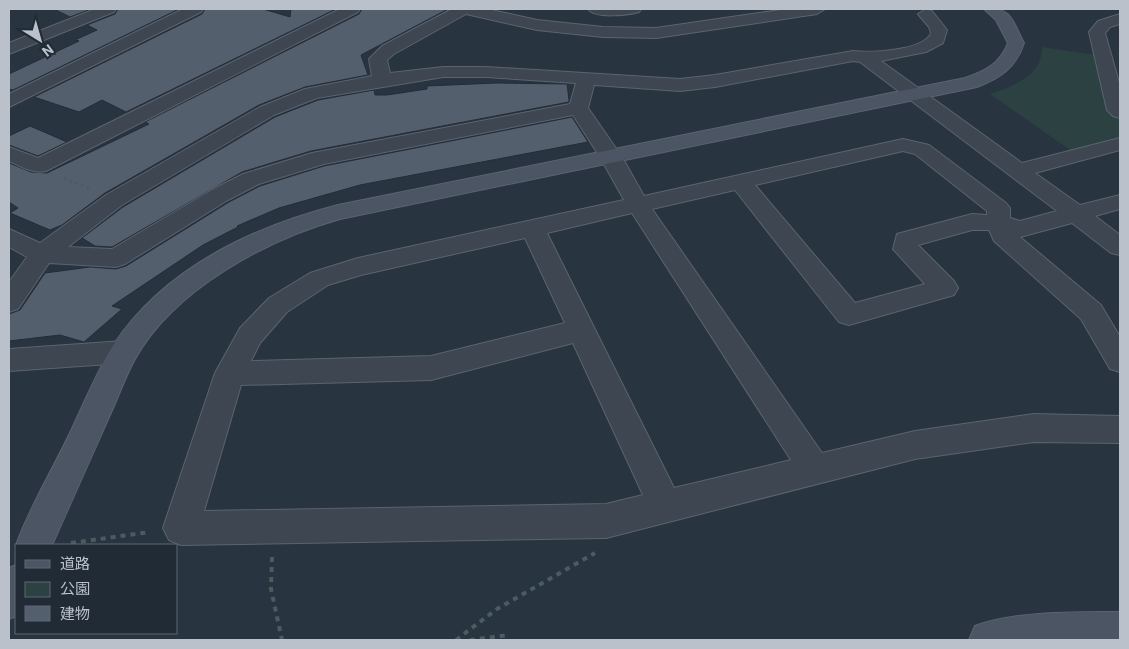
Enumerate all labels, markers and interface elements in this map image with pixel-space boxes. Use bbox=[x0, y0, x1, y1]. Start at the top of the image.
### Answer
north arrow bbox=[15, 15, 65, 65]
text: N bbox=[39, 41, 57, 60]
legend bbox=[15, 544, 178, 634]
text: 道路 bbox=[60, 555, 90, 573]
text: 公園 bbox=[60, 580, 90, 598]
text: 建物 bbox=[60, 605, 90, 623]

